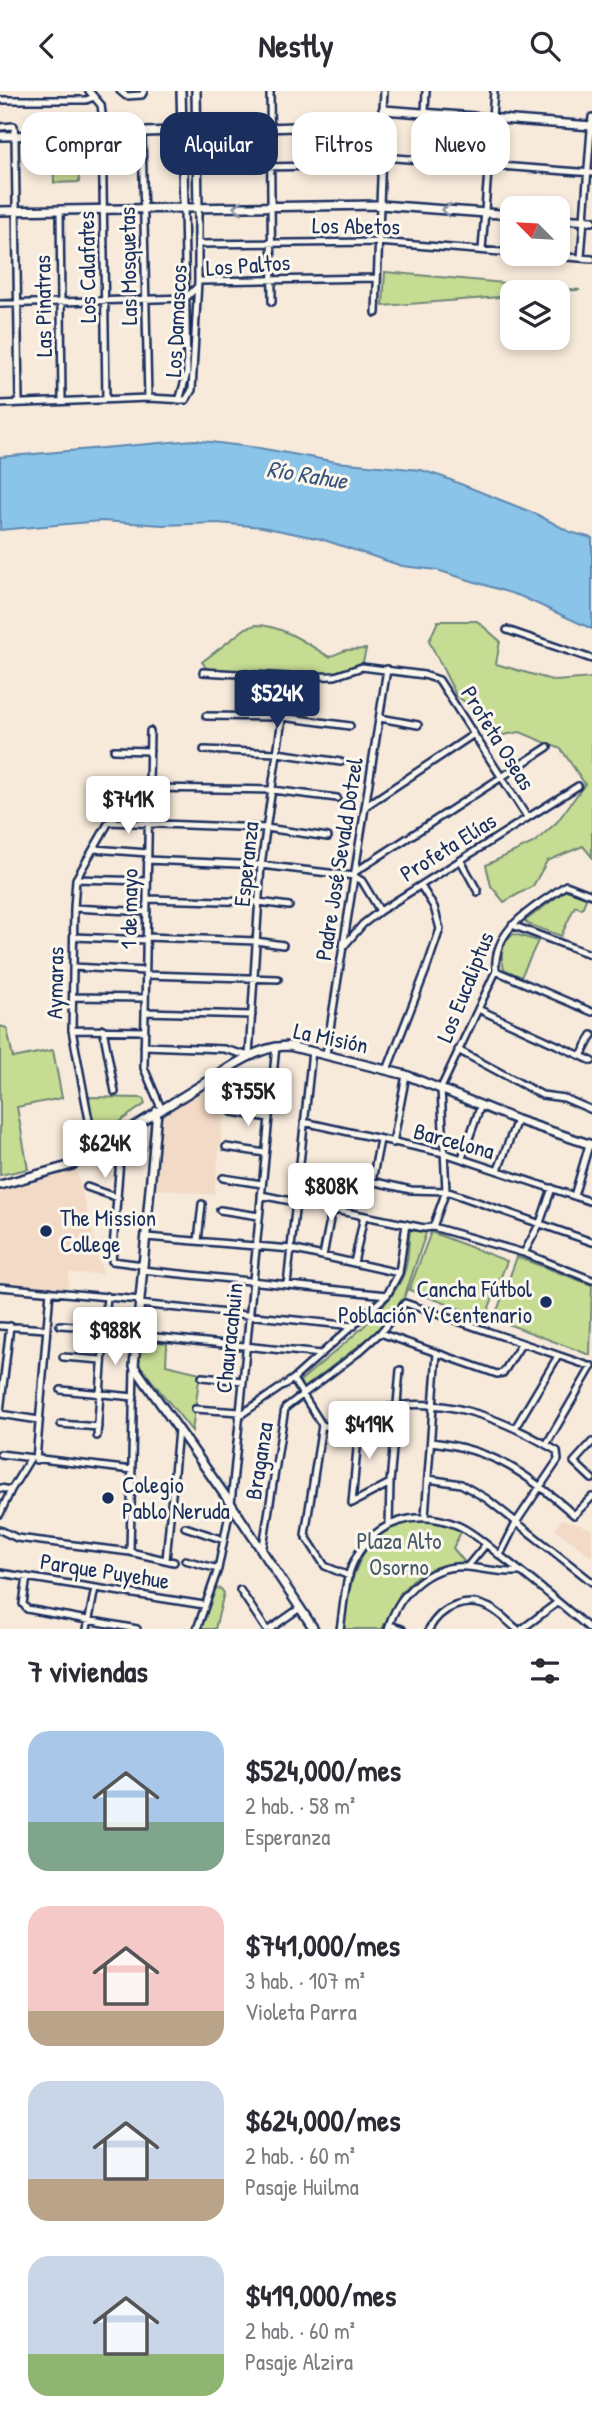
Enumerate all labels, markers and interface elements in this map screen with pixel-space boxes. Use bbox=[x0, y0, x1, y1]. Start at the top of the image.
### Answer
text: Nestly bbox=[258, 24, 334, 67]
icon: back bbox=[28, 27, 66, 65]
icon: search bbox=[526, 27, 564, 65]
chip: Comprar bbox=[21, 112, 146, 175]
chip: Alquilar bbox=[160, 112, 278, 175]
chip: Filtros bbox=[292, 112, 397, 175]
chip: Nuevo bbox=[411, 112, 510, 175]
north arrow bbox=[500, 196, 570, 266]
map controls bbox=[500, 196, 570, 350]
one-way arrow bbox=[232, 199, 243, 215]
one-way arrow bbox=[440, 203, 451, 218]
street label: Las Mosquetas bbox=[111, 206, 144, 325]
street label: Los Abetos bbox=[312, 209, 400, 242]
street label: Los Calafates bbox=[70, 211, 103, 323]
street label: Los Paltos bbox=[205, 246, 291, 283]
street label: Las Pinatras bbox=[26, 255, 59, 357]
street label: Los Damascos bbox=[157, 264, 194, 378]
button: layers bbox=[500, 280, 570, 350]
water label: Río Rahue bbox=[265, 452, 351, 496]
pin: $524K bbox=[228, 671, 326, 730]
text: $524K bbox=[251, 677, 303, 708]
street label: Profeta Oseas bbox=[454, 680, 543, 796]
street label: Padre José Sevald Dotzel bbox=[307, 754, 370, 963]
pin: $741K bbox=[79, 777, 177, 836]
text: $741K bbox=[102, 783, 154, 814]
street label: Profeta Elías bbox=[394, 805, 502, 888]
street label: Esperanza bbox=[226, 820, 265, 908]
street label: 1 de mayo bbox=[112, 868, 145, 950]
street label: Los Eucaliptus bbox=[428, 927, 501, 1047]
street label: Aymaras bbox=[38, 946, 71, 1019]
street label: La Misión bbox=[291, 1015, 371, 1061]
pin: $755K bbox=[199, 1069, 297, 1128]
text: $755K bbox=[221, 1075, 275, 1106]
street label: Barcelona bbox=[410, 1115, 498, 1166]
pin: $624K bbox=[56, 1121, 154, 1180]
text: $624K bbox=[79, 1127, 131, 1158]
pin: $808K bbox=[282, 1163, 380, 1223]
text: $808K bbox=[304, 1170, 358, 1201]
place label: The Mission College bbox=[60, 1202, 156, 1259]
marker: The Mission College bbox=[38, 1223, 54, 1239]
place label: Cancha Fútbol Población V Centenario bbox=[338, 1273, 533, 1330]
street label: Chauracahuin bbox=[207, 1281, 250, 1395]
marker: Cancha Fútbol Población V Centenario bbox=[538, 1294, 554, 1310]
pin: $988K bbox=[66, 1307, 164, 1367]
text: $988K bbox=[89, 1314, 141, 1345]
pin: $419K bbox=[320, 1401, 418, 1461]
text: $419K bbox=[344, 1408, 394, 1439]
street label: Braganza bbox=[237, 1420, 280, 1502]
place label: Colegio Pablo Neruda bbox=[122, 1469, 230, 1526]
marker: Colegio Pablo Neruda bbox=[100, 1490, 116, 1506]
park label: Plaza Alto Osorno bbox=[357, 1525, 441, 1582]
street label: Parque Puyehue bbox=[38, 1545, 172, 1596]
text: 7 viviendas bbox=[28, 1651, 148, 1691]
icon: filters bbox=[526, 1652, 564, 1690]
text: $524,000/mes bbox=[245, 1750, 401, 1790]
icon: home bbox=[84, 1759, 168, 1843]
text: 2 hab. · 58 m² bbox=[245, 1790, 355, 1821]
text: Esperanza bbox=[245, 1821, 330, 1852]
text: $741,000/mes bbox=[245, 1925, 400, 1965]
icon: home bbox=[84, 1934, 168, 2018]
text: 3 hab. · 107 m² bbox=[245, 1965, 365, 1996]
text: Violeta Parra bbox=[245, 1996, 357, 2027]
text: $624,000/mes bbox=[245, 2100, 400, 2140]
icon: home bbox=[84, 2109, 168, 2193]
text: 2 hab. · 60 m² bbox=[245, 2140, 355, 2171]
text: Pasaje Huilma bbox=[245, 2171, 359, 2202]
text: $419,000/mes bbox=[245, 2275, 396, 2315]
icon: home bbox=[84, 2284, 168, 2368]
text: 2 hab. · 60 m² bbox=[245, 2315, 355, 2346]
text: Pasaje Alzira bbox=[245, 2346, 353, 2377]

